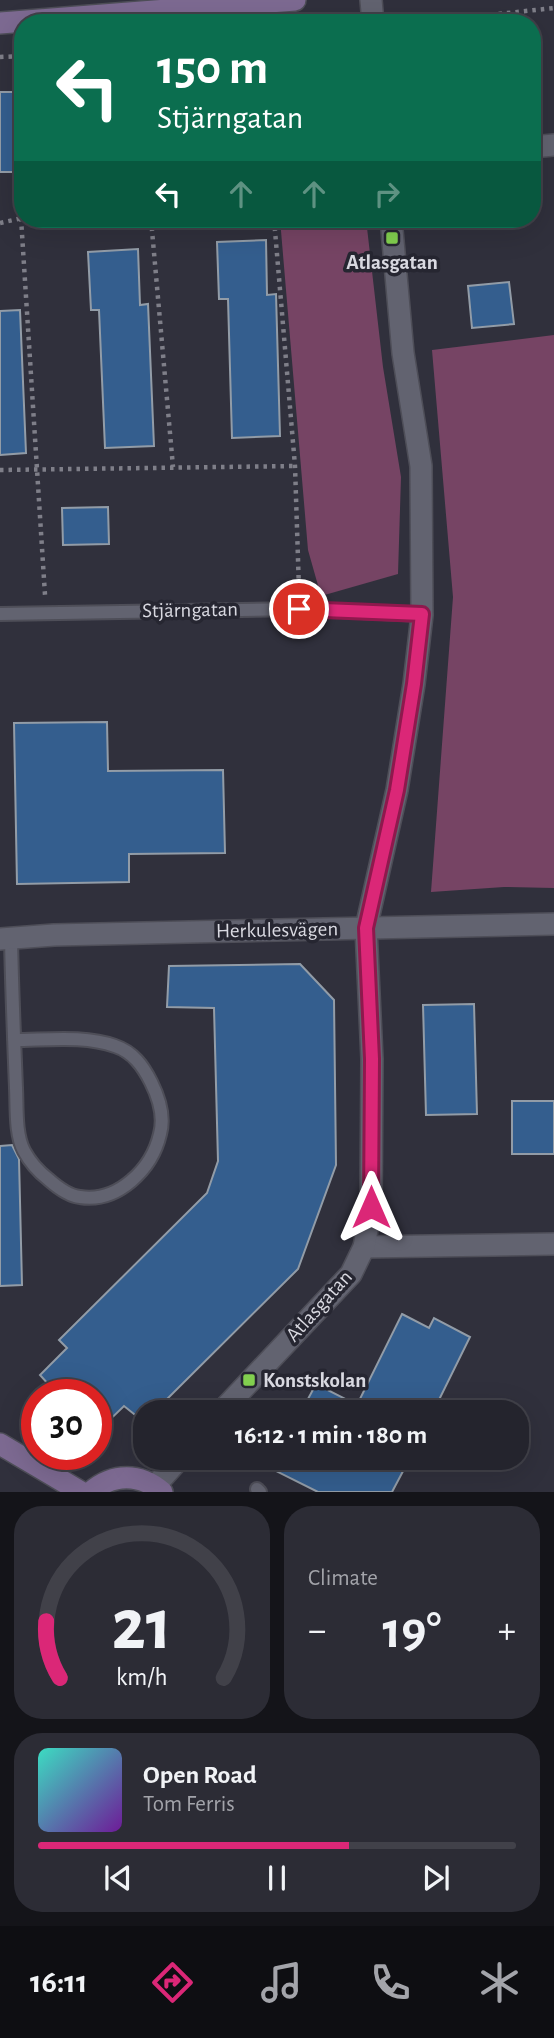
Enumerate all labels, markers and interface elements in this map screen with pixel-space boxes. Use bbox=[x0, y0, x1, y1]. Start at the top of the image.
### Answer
icon: left bbox=[42, 42, 133, 133]
text: 150 m bbox=[157, 44, 268, 93]
text: Stjärngatan bbox=[157, 102, 303, 134]
icon: left bbox=[149, 175, 187, 213]
icon: ahead bbox=[222, 175, 260, 213]
icon: ahead bbox=[295, 175, 333, 213]
icon: right bbox=[368, 175, 406, 213]
marker: Atlasgatan bbox=[384, 230, 400, 246]
place label: Atlasgatan bbox=[346, 252, 438, 273]
pin bbox=[269, 579, 329, 639]
icon: arrive bbox=[280, 590, 318, 628]
street label: Stjärngatan bbox=[142, 599, 238, 621]
street label: Herkulesvägen bbox=[216, 918, 338, 942]
position arrow bbox=[334, 1170, 408, 1244]
street label: Atlasgatan bbox=[282, 1266, 356, 1346]
place label: Konstskolan bbox=[263, 1370, 366, 1391]
marker: Konstskolan bbox=[241, 1372, 257, 1388]
speed limit sign: 30 bbox=[21, 1379, 112, 1470]
text: 16:12 · 1 min · 180 m bbox=[235, 1422, 427, 1448]
text: Climate bbox=[308, 1567, 378, 1590]
text: 21 bbox=[112, 1591, 172, 1664]
text: 19° bbox=[382, 1605, 442, 1657]
text: − bbox=[308, 1612, 326, 1650]
text: + bbox=[498, 1612, 516, 1650]
text: km/h bbox=[116, 1665, 168, 1690]
text: Open Road bbox=[143, 1762, 257, 1788]
text: Tom Ferris bbox=[143, 1793, 235, 1816]
icon: previous bbox=[99, 1859, 137, 1897]
icon: pause bbox=[258, 1859, 296, 1897]
icon: next bbox=[417, 1859, 455, 1897]
icon: directions bbox=[148, 1958, 197, 2007]
icon: music bbox=[257, 1958, 306, 2007]
icon: phone bbox=[366, 1958, 415, 2007]
icon: climate bbox=[475, 1958, 524, 2007]
text: 16:11 bbox=[30, 1966, 87, 1998]

